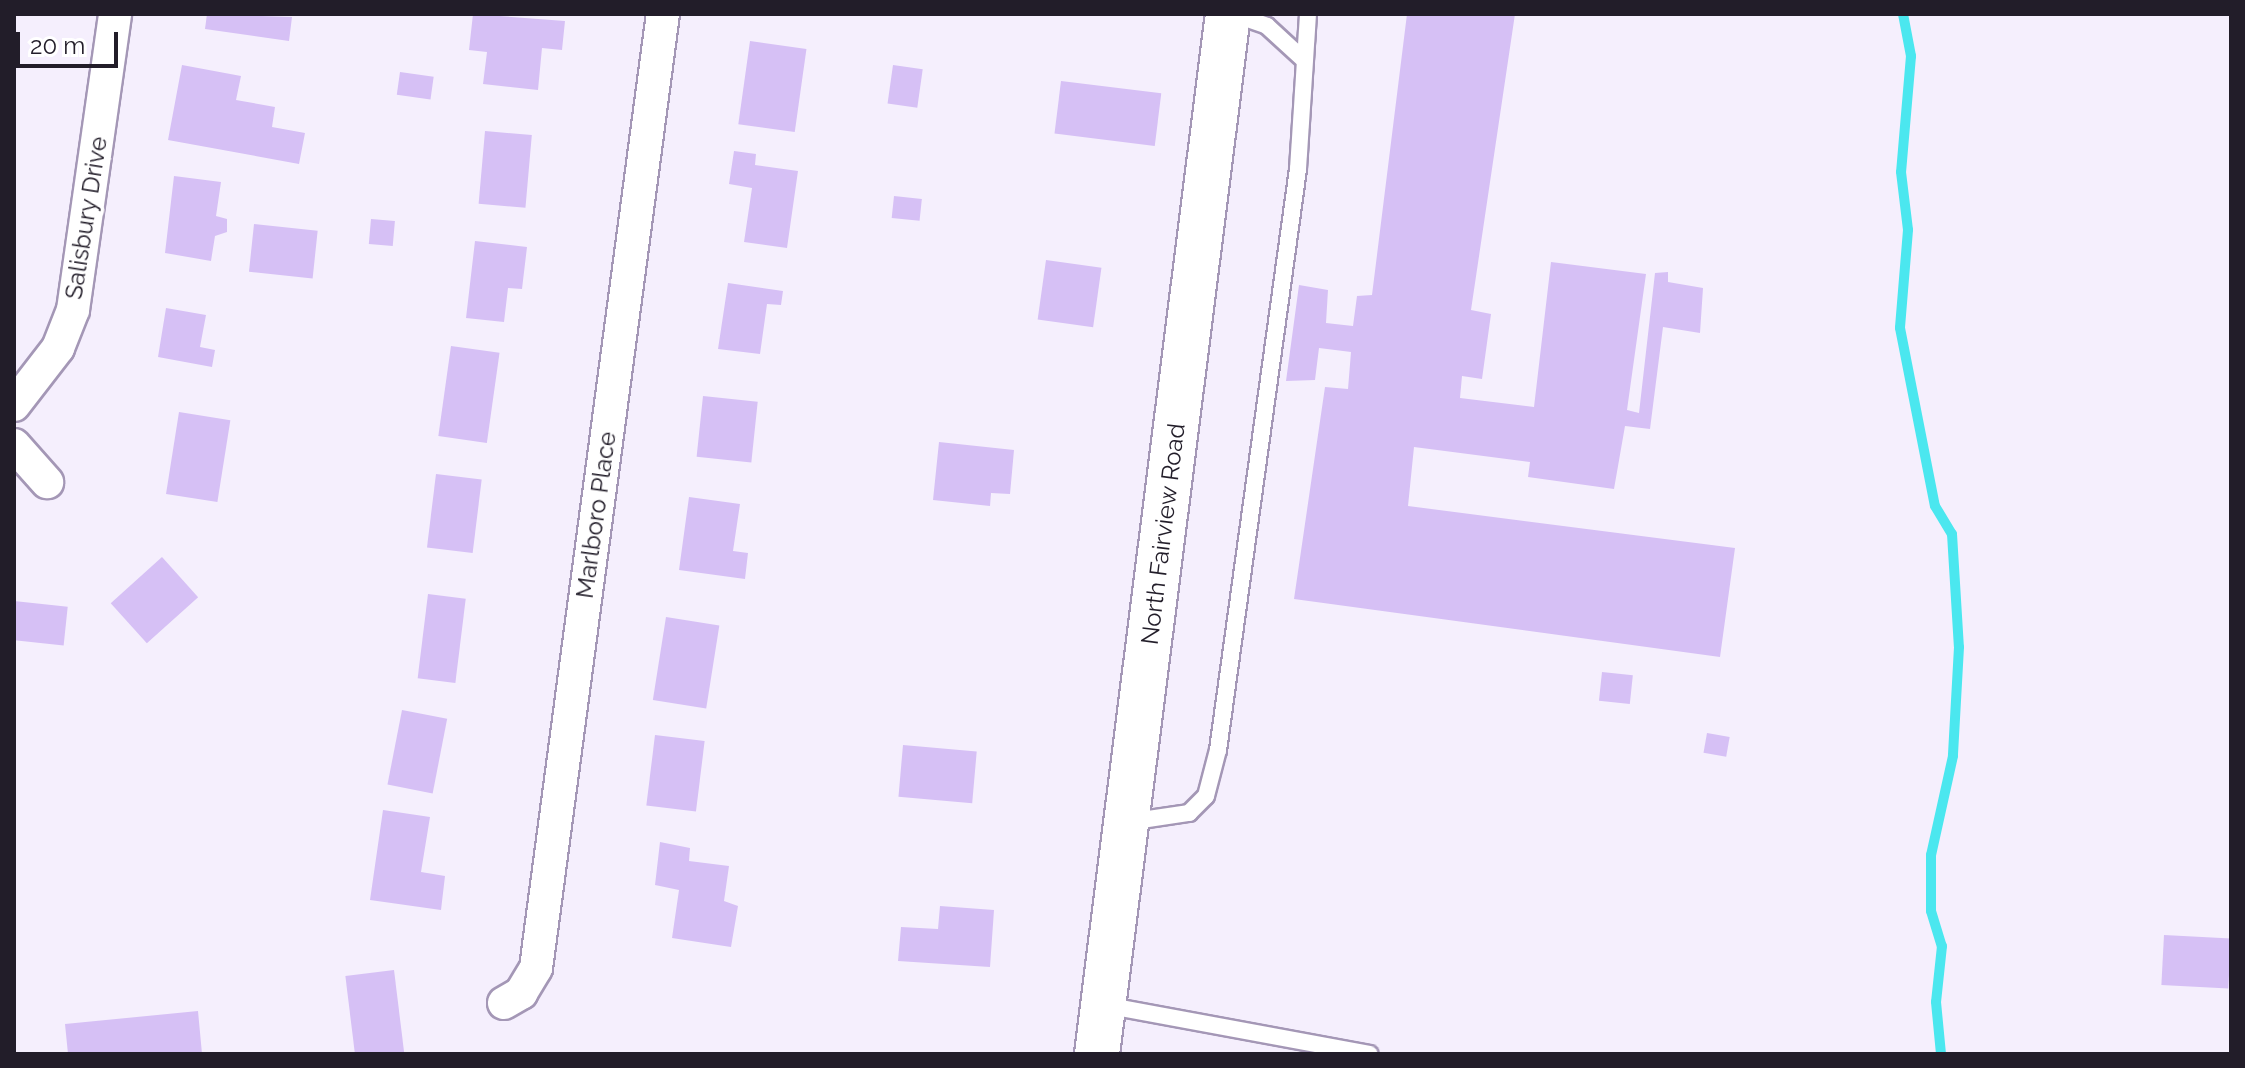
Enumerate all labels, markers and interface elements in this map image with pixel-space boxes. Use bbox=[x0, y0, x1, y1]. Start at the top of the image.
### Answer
scale bar bbox=[20, 16, 122, 66]
text: 20 m bbox=[30, 31, 85, 60]
street label: Salisbury Drive bbox=[59, 134, 113, 302]
street label: North Fairview Road bbox=[1135, 421, 1191, 647]
street label: Marlboro Place bbox=[570, 430, 622, 600]

